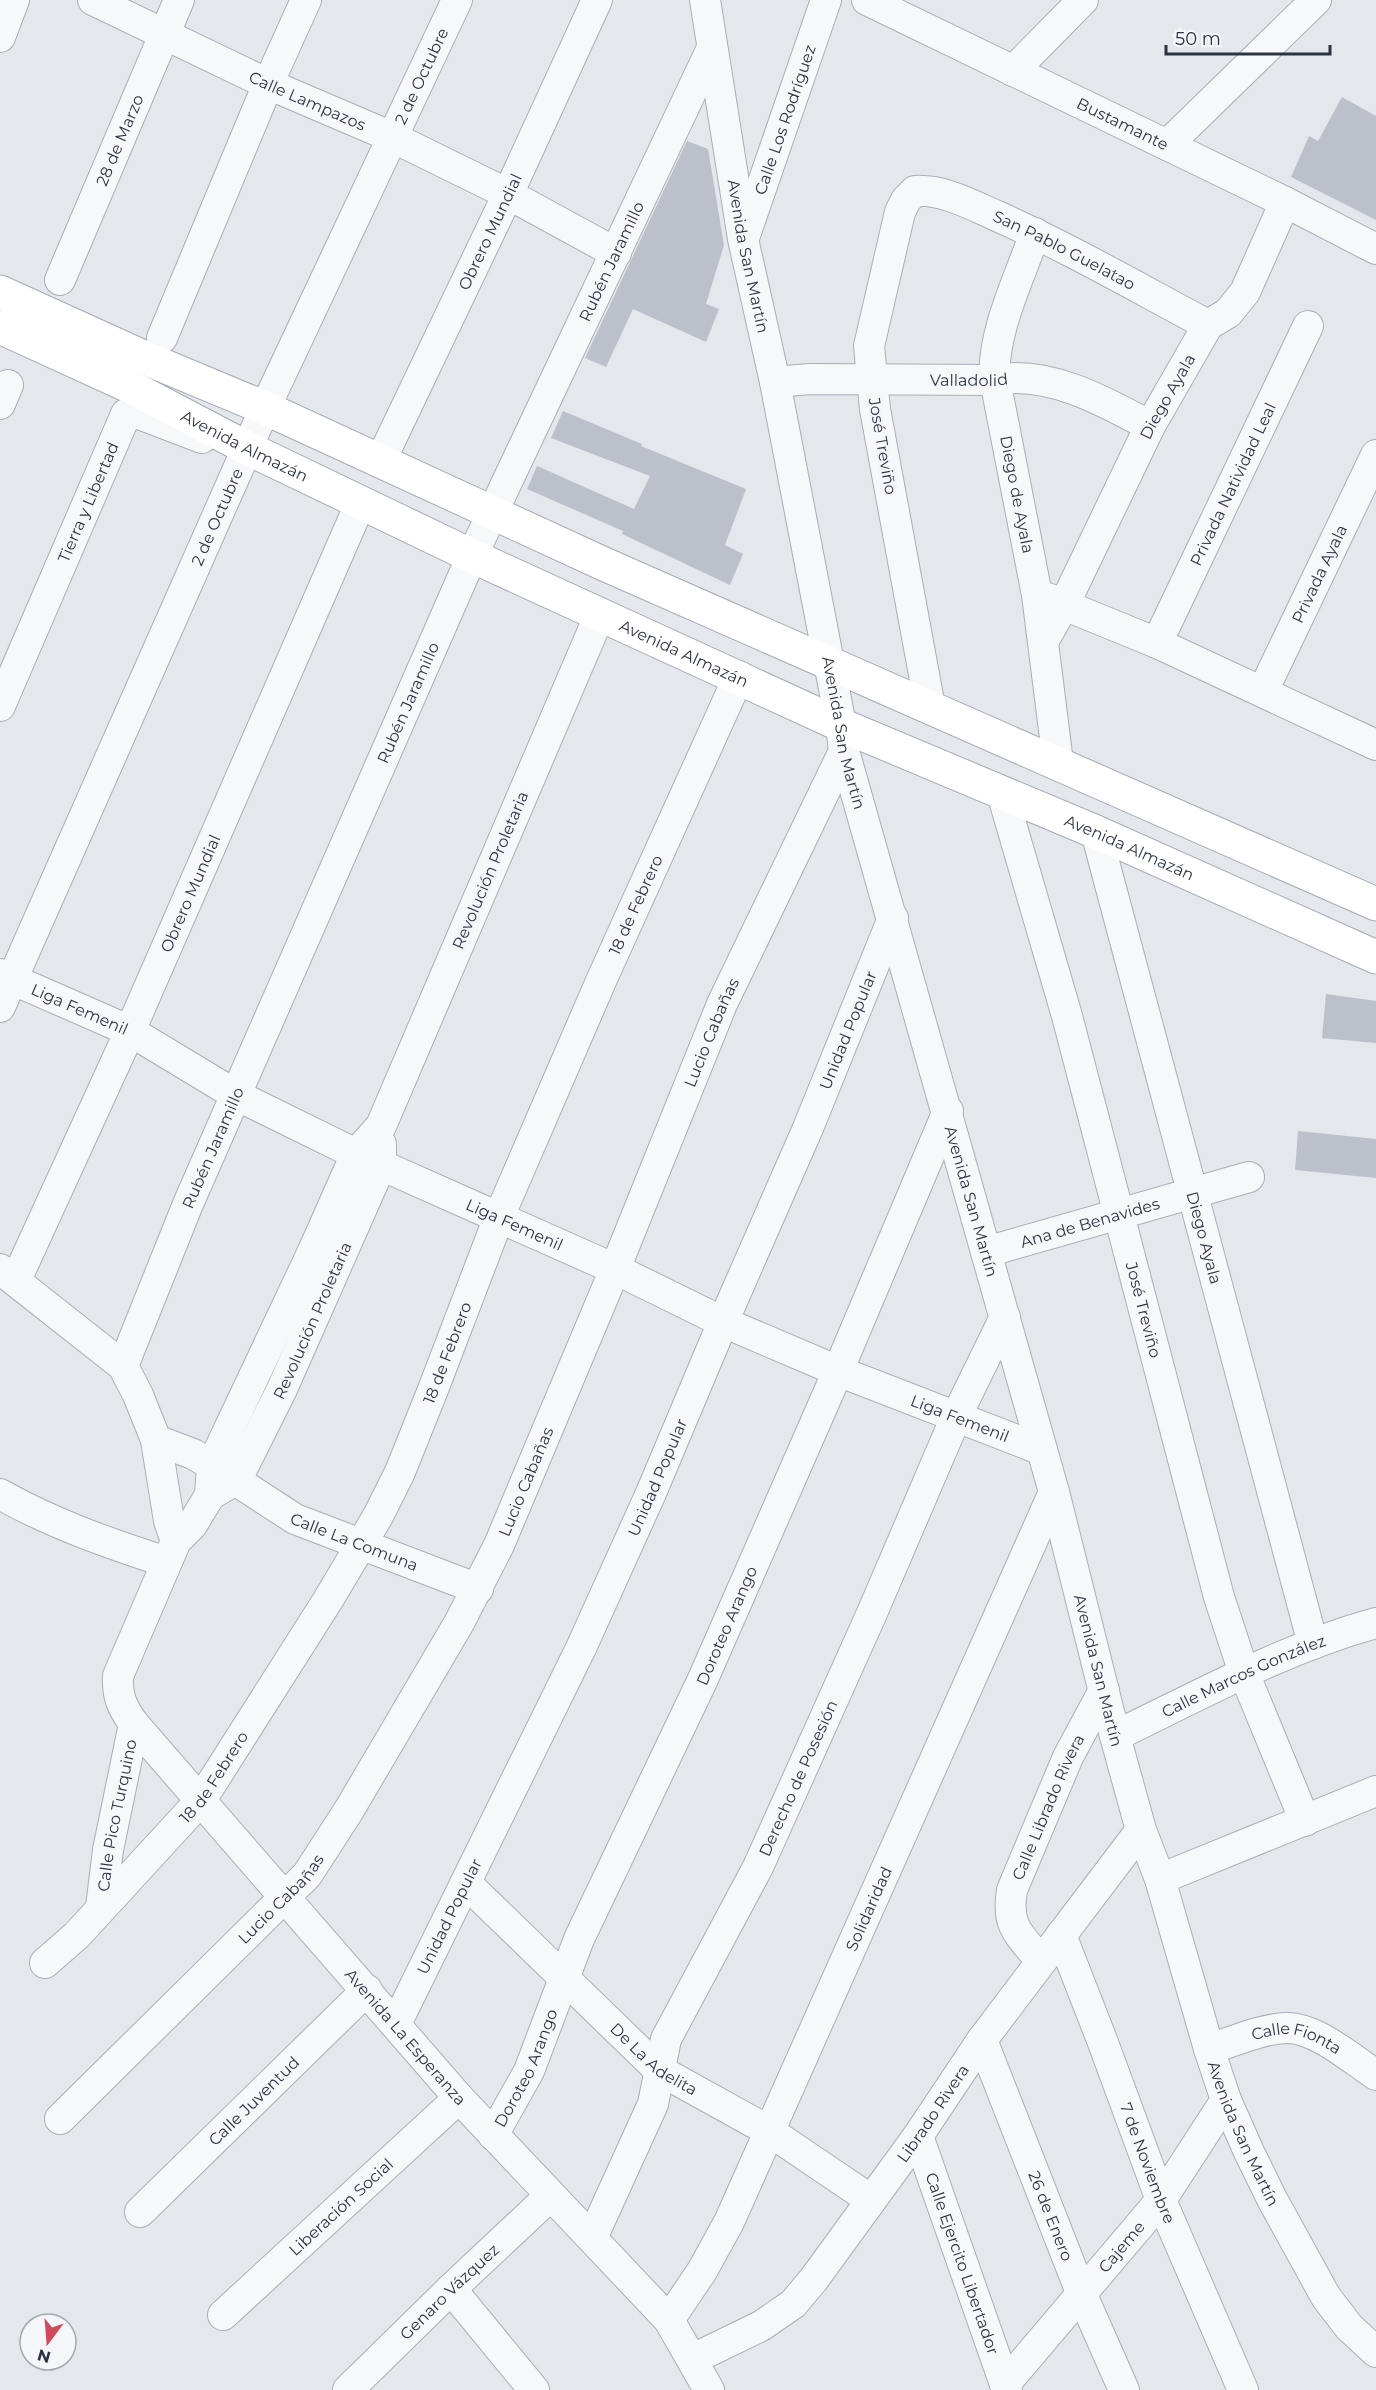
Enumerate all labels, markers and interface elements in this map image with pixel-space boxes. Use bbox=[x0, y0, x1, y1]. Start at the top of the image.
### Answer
scale bar bbox=[1166, 18, 1330, 56]
street label: 2 de Octubre bbox=[391, 25, 453, 128]
text: 50 m bbox=[1175, 28, 1221, 50]
street label: Calle Los Rodríguez bbox=[751, 42, 820, 197]
street label: Calle Lampazos bbox=[246, 67, 369, 135]
street label: 28 de Marzo bbox=[92, 92, 148, 189]
street label: Bustamante bbox=[1074, 94, 1171, 154]
street label: Obrero Mundial bbox=[455, 171, 526, 293]
street label: Avenida San Martín bbox=[724, 178, 773, 335]
street label: Rubén Jaramillo bbox=[575, 198, 648, 325]
street label: San Pablo Guelatao bbox=[990, 207, 1139, 294]
street label: Diego Ayala bbox=[1136, 351, 1199, 442]
street label: Valladolid bbox=[930, 369, 1009, 390]
street label: José Treviño bbox=[864, 395, 900, 496]
street label: Privada Natividad Leal bbox=[1186, 400, 1280, 569]
street label: Avenida Almazán bbox=[178, 406, 311, 486]
street label: Diego de Ayala bbox=[996, 434, 1038, 555]
street label: Tierra y Libertad bbox=[54, 439, 123, 565]
street label: 2 de Octubre bbox=[187, 465, 247, 569]
street label: Privada Ayala bbox=[1288, 522, 1351, 626]
street label: Avenida Almazán bbox=[616, 616, 751, 691]
street label: Rubén Jaramillo bbox=[373, 639, 443, 766]
street label: Avenida San Martín bbox=[818, 655, 869, 812]
street label: Revolución Proletaria bbox=[449, 788, 532, 952]
street label: Avenida Almazán bbox=[1062, 811, 1197, 885]
street label: Obrero Mundial bbox=[157, 832, 225, 955]
street label: 18 de Febrero bbox=[605, 852, 667, 958]
street label: Unidad Popular bbox=[816, 968, 881, 1092]
street label: Lucio Cabañas bbox=[680, 975, 743, 1090]
street label: Liga Femenil bbox=[28, 980, 131, 1039]
street label: Rubén Jaramillo bbox=[178, 1084, 248, 1212]
street label: Avenida San Martín bbox=[941, 1124, 1002, 1279]
street label: Diego Ayala bbox=[1182, 1189, 1225, 1286]
street label: Ana de Benavides bbox=[1018, 1194, 1162, 1252]
street label: Liga Femenil bbox=[463, 1195, 566, 1255]
street label: Revolución Proletaria bbox=[269, 1239, 356, 1402]
street label: José Treviño bbox=[1121, 1259, 1165, 1360]
street label: 18 de Febrero bbox=[419, 1299, 476, 1406]
street label: Liga Femenil bbox=[908, 1391, 1012, 1446]
street label: Unidad Popular bbox=[624, 1416, 691, 1539]
street label: Lucio Cabañas bbox=[495, 1424, 558, 1539]
street label: Calle La Comuna bbox=[287, 1509, 421, 1575]
street label: Doroteo Arango bbox=[692, 1563, 761, 1688]
street label: Avenida San Martín bbox=[1070, 1592, 1126, 1749]
street label: Calle Marcos González bbox=[1159, 1631, 1328, 1722]
street label: Derecho de Posesión bbox=[755, 1697, 842, 1859]
street label: 18 de Febrero bbox=[176, 1728, 252, 1827]
street label: Calle Librado Rivera bbox=[1008, 1731, 1089, 1883]
street label: Calle Pico Turquino bbox=[94, 1737, 141, 1893]
street label: Lucio Cabañas bbox=[234, 1851, 328, 1948]
street label: Unidad Popular bbox=[413, 1856, 486, 1977]
street label: Solidaridad bbox=[842, 1864, 896, 1954]
street label: Avenida La Esperanza bbox=[341, 1965, 470, 2109]
street label: Doroteo Arango bbox=[490, 2006, 562, 2130]
street label: De La Adelita bbox=[606, 2019, 700, 2099]
street label: Calle Fionta bbox=[1249, 2019, 1345, 2058]
street label: Calle Juventud bbox=[205, 2053, 303, 2150]
street label: Avenida San Martín bbox=[1204, 2059, 1283, 2209]
street label: Librado Rivera bbox=[893, 2061, 973, 2166]
street label: 7 de Noviembre bbox=[1116, 2100, 1179, 2226]
street label: Liberación Social bbox=[285, 2155, 397, 2260]
street label: 26 de Enero bbox=[1024, 2168, 1077, 2264]
street label: Calle Ejercito Libertador bbox=[922, 2170, 1003, 2357]
street label: Cajeme bbox=[1095, 2217, 1149, 2277]
street label: Genaro Vázquez bbox=[396, 2240, 503, 2344]
north arrow bbox=[18, 2312, 78, 2372]
text: N bbox=[35, 2345, 53, 2367]

